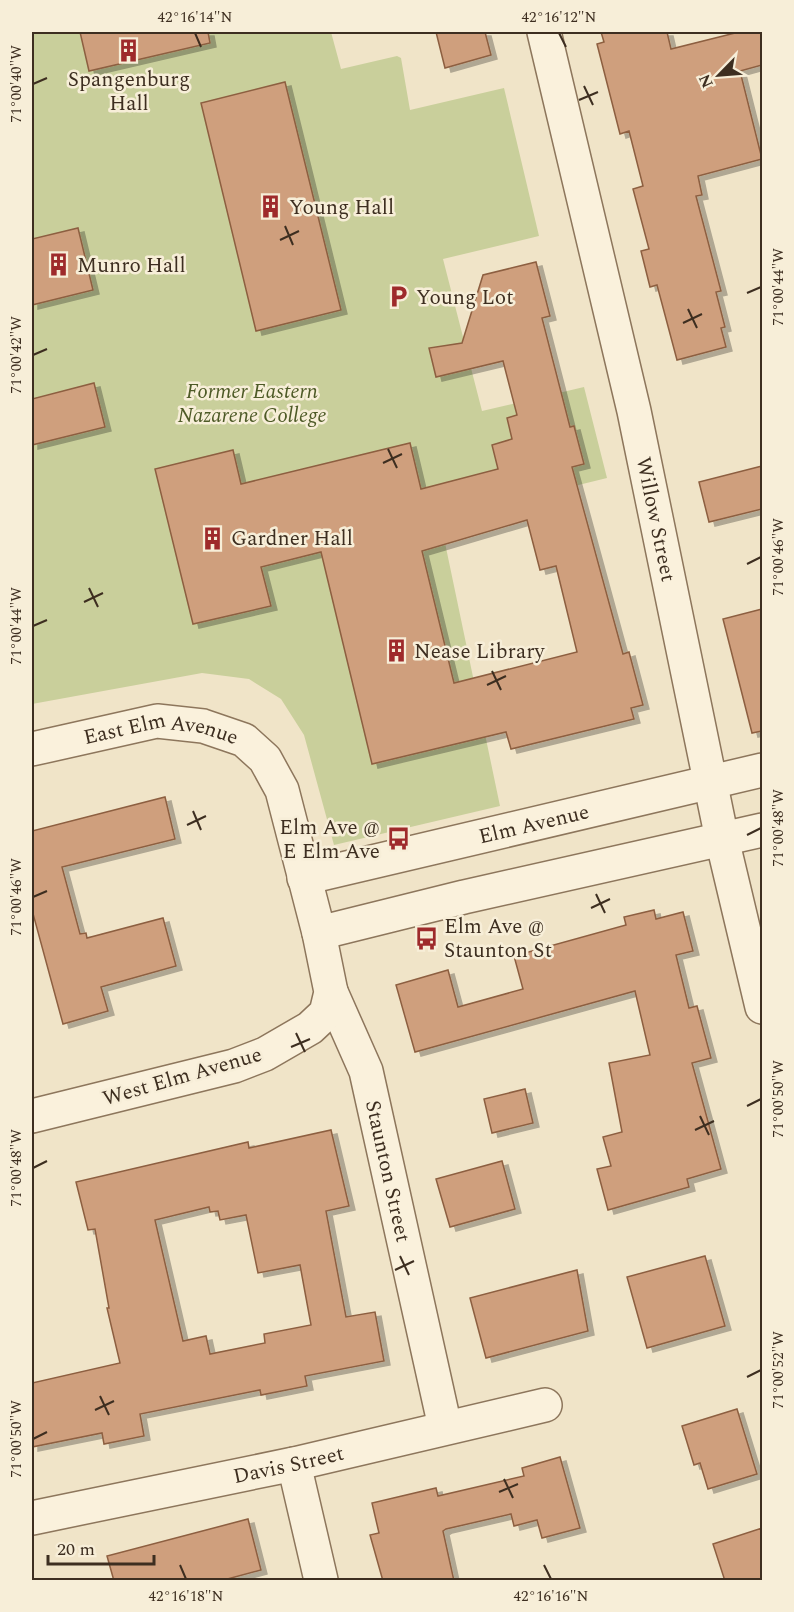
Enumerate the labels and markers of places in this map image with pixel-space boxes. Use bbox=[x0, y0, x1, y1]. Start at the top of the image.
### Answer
building icon: Spangenburg Hall bbox=[116, 38, 142, 64]
place label: Spangenburg Hall bbox=[68, 64, 190, 120]
place label: Young Hall bbox=[289, 192, 394, 224]
building icon: Young Hall bbox=[258, 194, 284, 220]
place label: Munro Hall bbox=[77, 250, 186, 282]
building icon: Munro Hall bbox=[46, 252, 72, 278]
place label: Young Lot bbox=[416, 282, 514, 314]
parking icon: Young Lot bbox=[385, 284, 411, 310]
place label: Gardner Hall bbox=[231, 523, 353, 555]
building icon: Gardner Hall bbox=[200, 525, 226, 551]
place label: Nease Library bbox=[414, 636, 546, 668]
building icon: Nease Library bbox=[383, 638, 409, 664]
place label: Elm Ave @ E Elm Ave bbox=[279, 812, 380, 868]
bus stop icon: Elm Ave @ E Elm Ave bbox=[385, 826, 411, 852]
place label: Elm Ave @ Staunton St bbox=[444, 911, 552, 967]
bus stop icon: Elm Ave @ Staunton St bbox=[413, 925, 439, 951]

